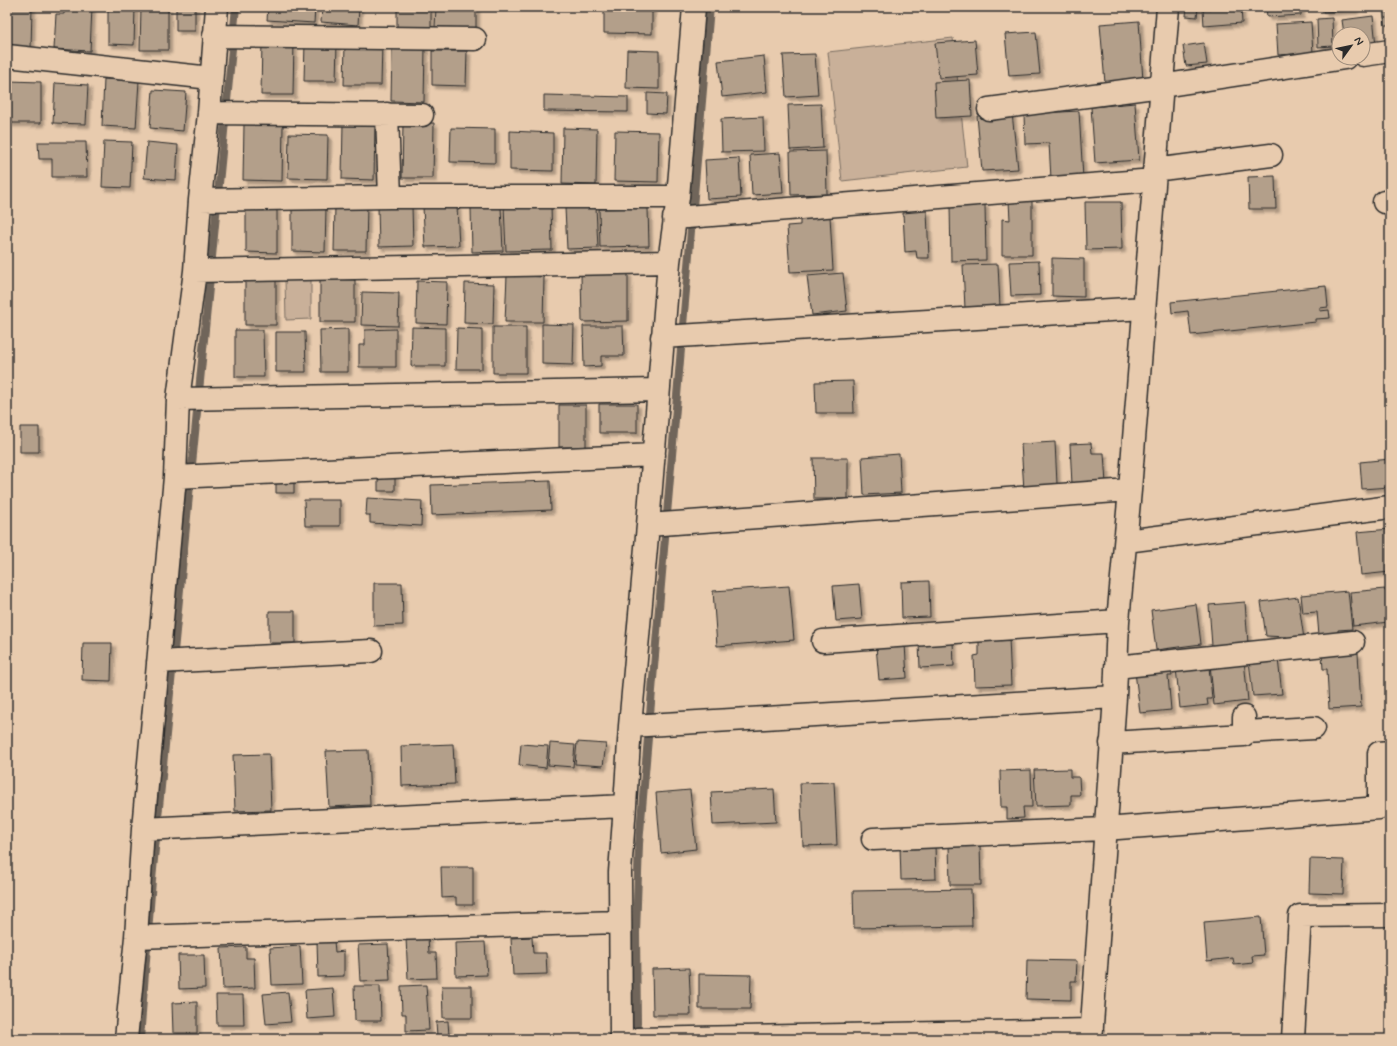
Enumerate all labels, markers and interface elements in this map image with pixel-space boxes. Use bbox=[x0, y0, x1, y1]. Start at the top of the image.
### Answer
north arrow bbox=[1331, 26, 1371, 66]
text: N bbox=[1351, 34, 1366, 48]

